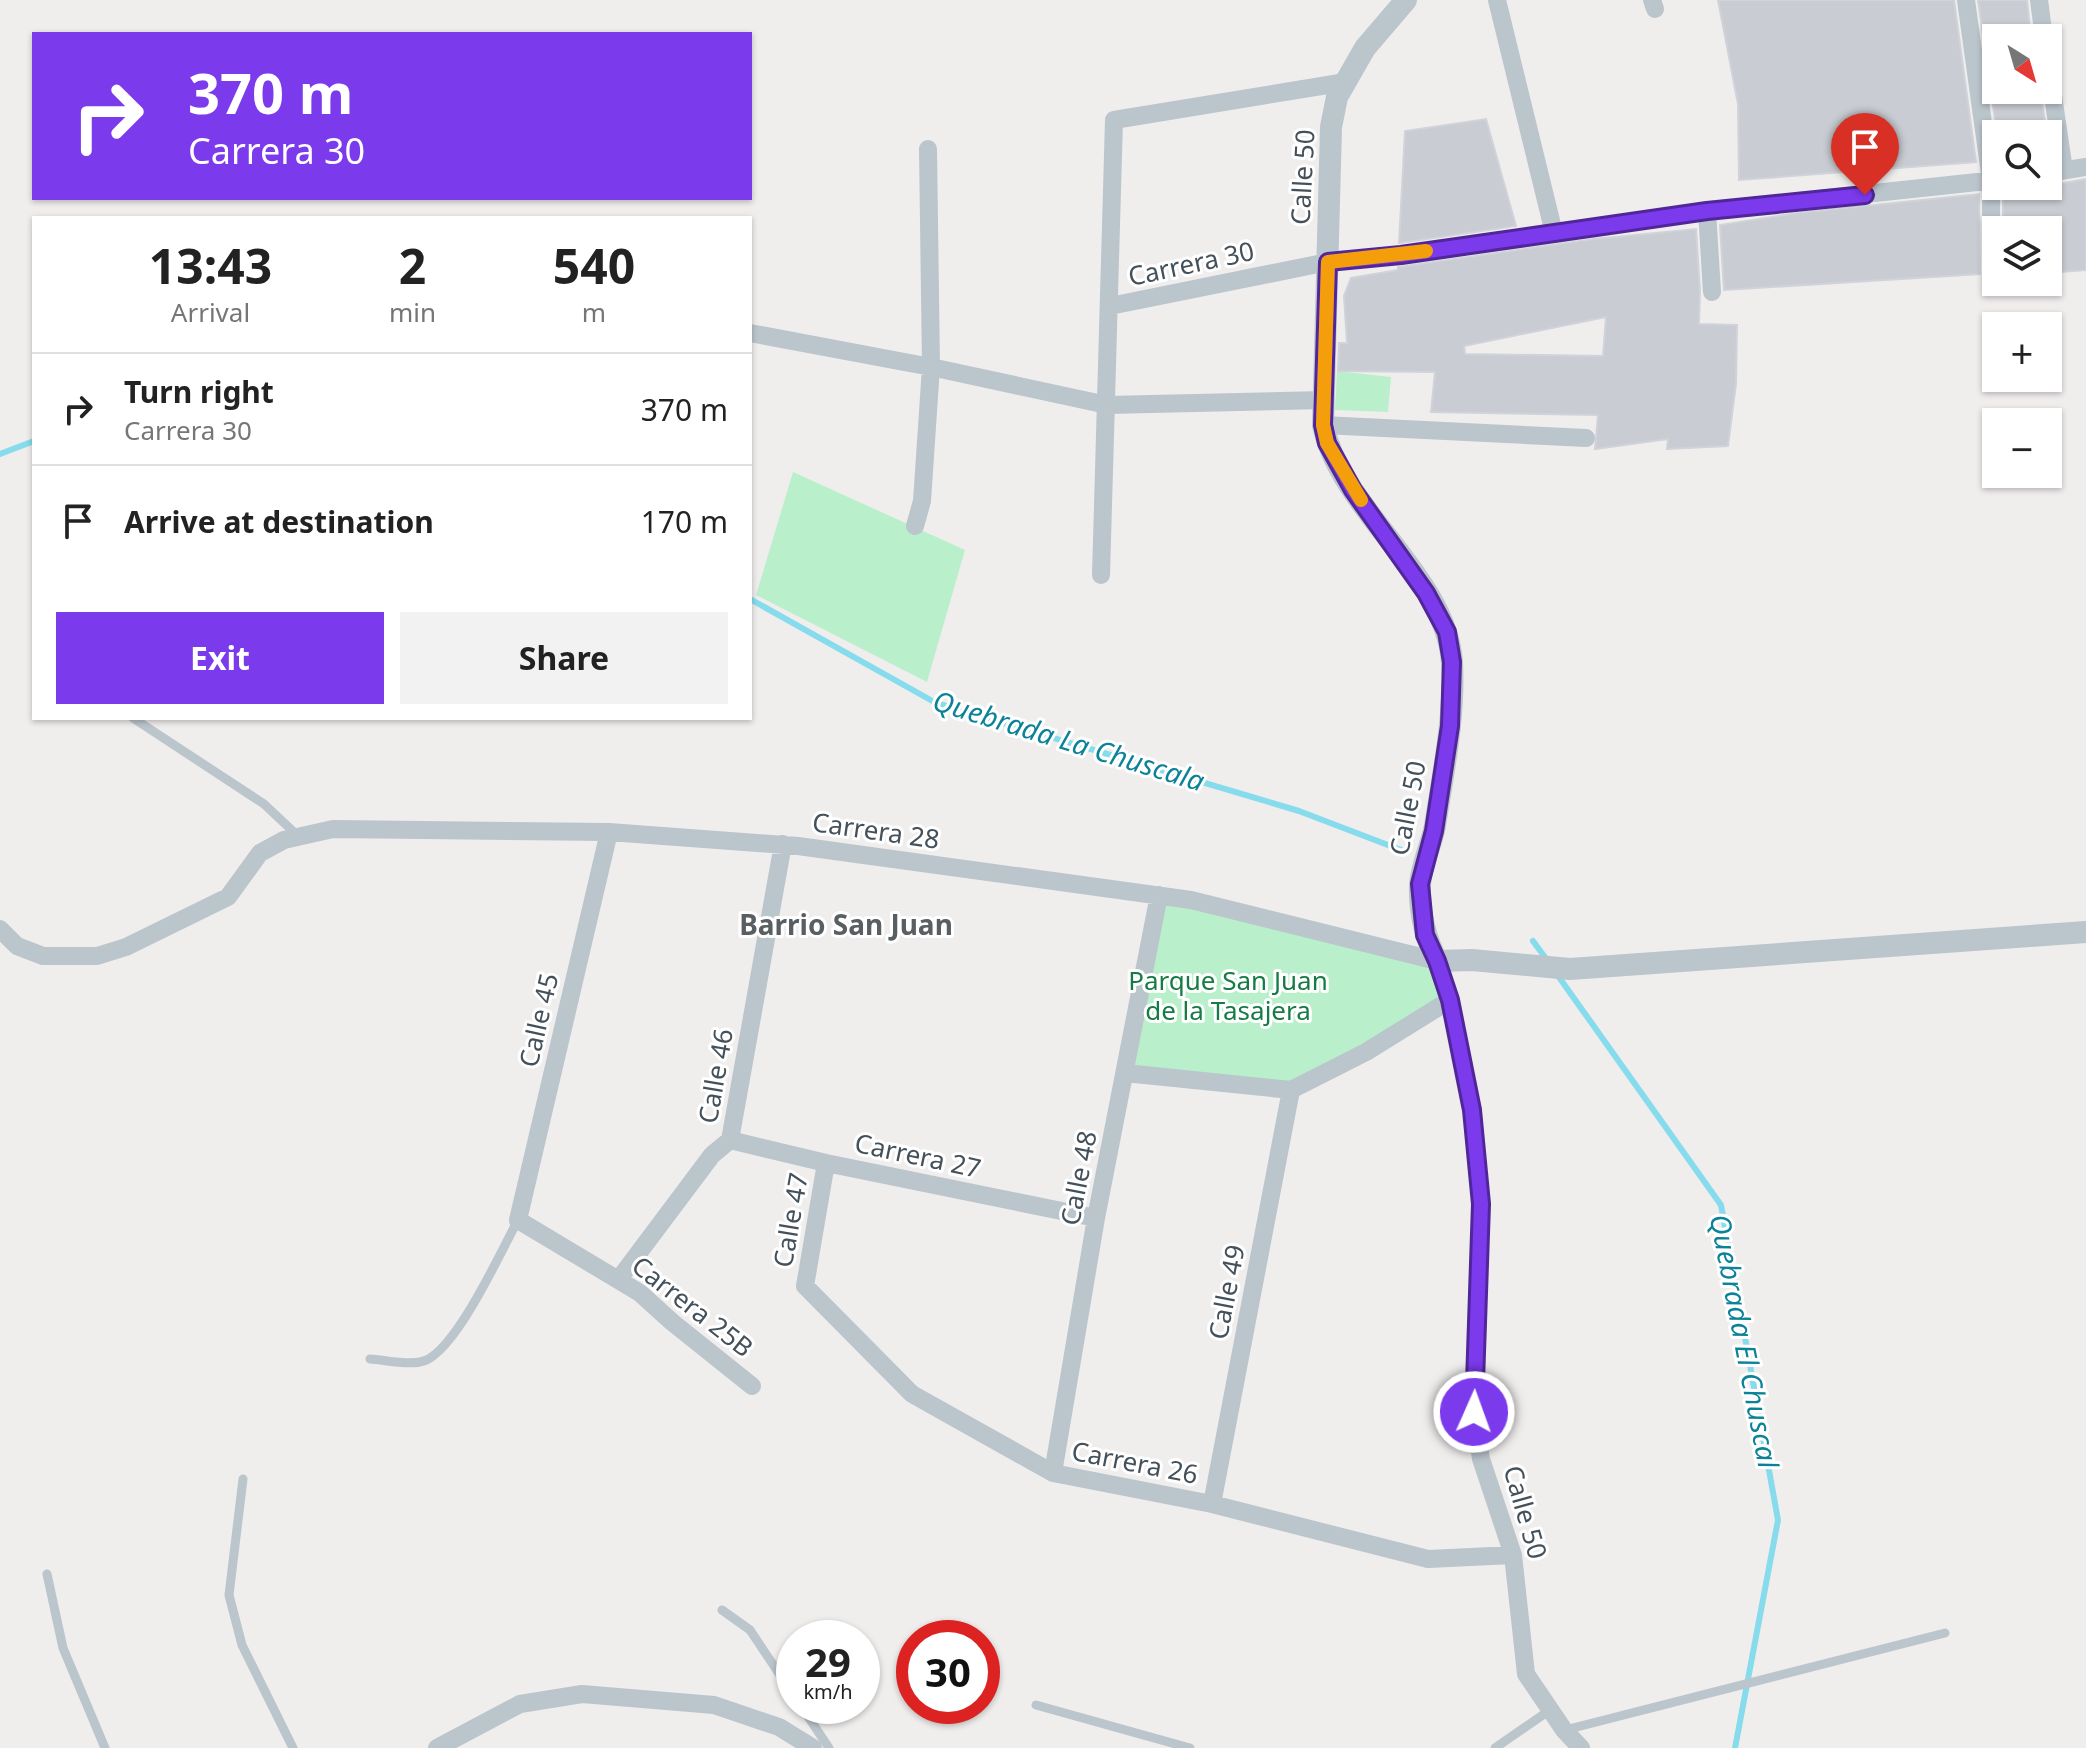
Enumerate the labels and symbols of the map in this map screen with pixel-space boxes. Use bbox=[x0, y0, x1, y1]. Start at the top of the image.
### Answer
north arrow bbox=[1982, 24, 2062, 104]
pin bbox=[1831, 113, 1899, 195]
street label: Calle 50 bbox=[1282, 128, 1322, 226]
street label: Carrera 30 bbox=[1125, 232, 1257, 294]
water label: Quebrada La Chuscala bbox=[929, 681, 1209, 799]
street label: Calle 50 bbox=[1380, 758, 1434, 858]
street label: Carrera 28 bbox=[810, 803, 942, 857]
district label: Barrio San Juan bbox=[739, 905, 953, 943]
park label: Parque San Juan de la Tasajera bbox=[1128, 962, 1328, 1028]
street label: Calle 45 bbox=[510, 969, 566, 1071]
street label: Calle 46 bbox=[689, 1026, 741, 1126]
street label: Carrera 27 bbox=[852, 1124, 984, 1186]
street label: Calle 48 bbox=[1051, 1128, 1105, 1228]
street label: Calle 47 bbox=[764, 1170, 816, 1270]
water label: Quebrada El Chuscal bbox=[1702, 1211, 1788, 1472]
street label: Calle 49 bbox=[1199, 1242, 1253, 1342]
street label: Carrera 25B bbox=[625, 1247, 761, 1365]
position arrow bbox=[1432, 1370, 1516, 1454]
street label: Carrera 26 bbox=[1069, 1432, 1201, 1492]
street label: Calle 50 bbox=[1496, 1461, 1556, 1563]
speed limit sign: 30 bbox=[896, 1620, 1000, 1724]

